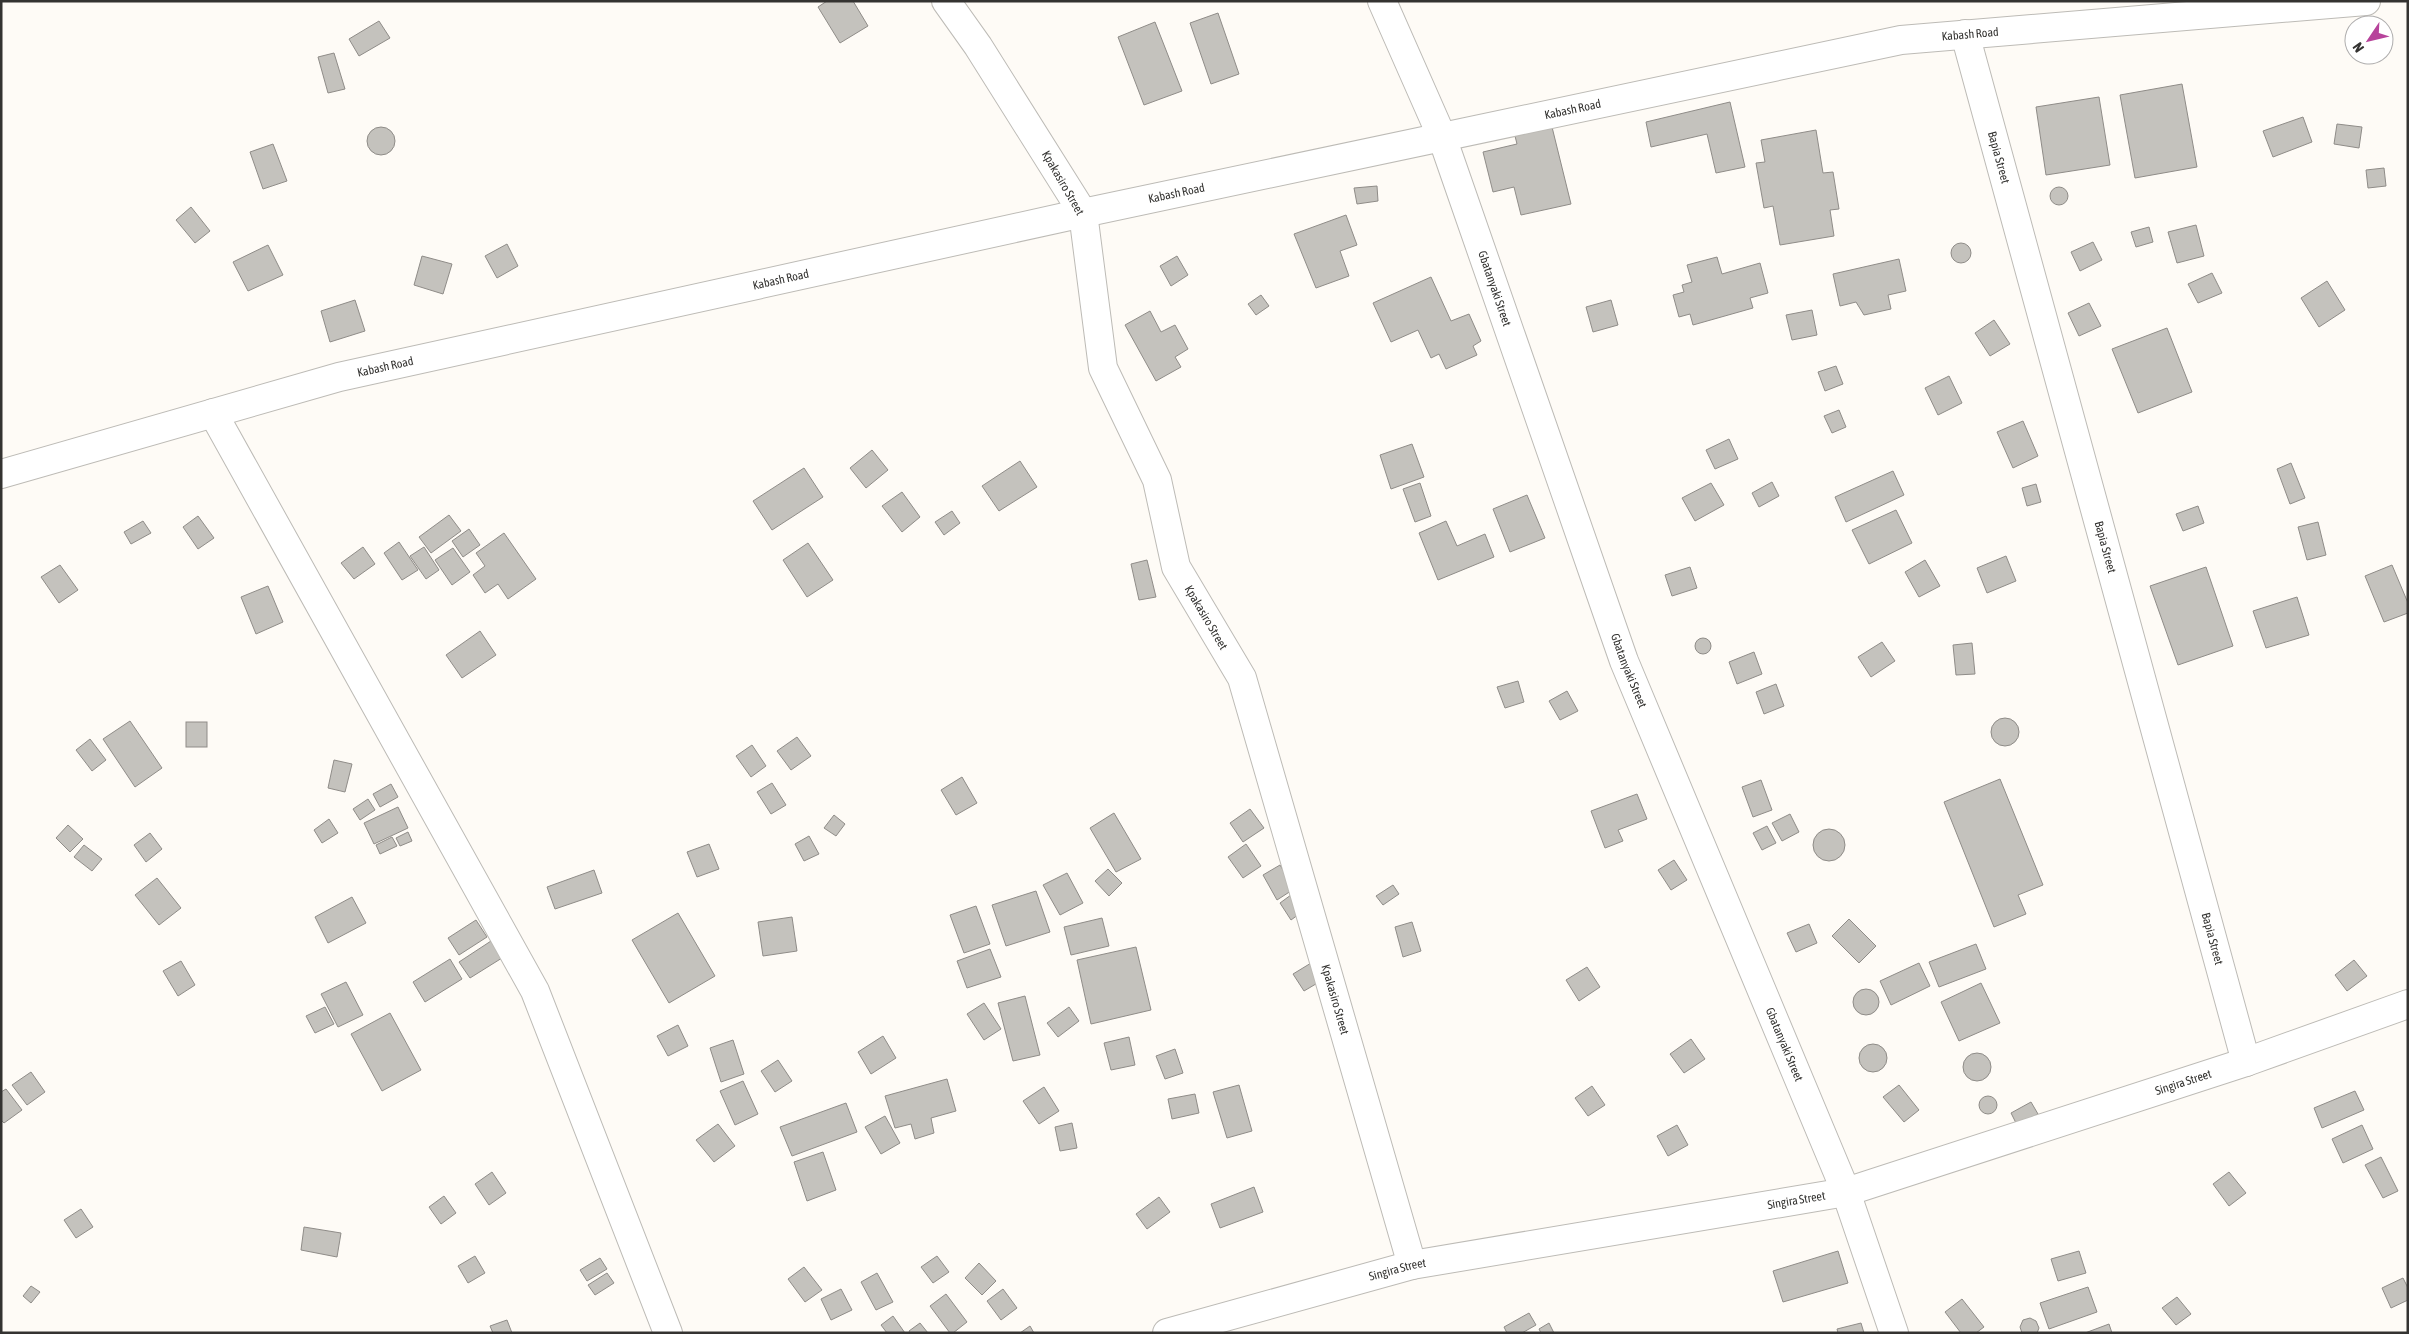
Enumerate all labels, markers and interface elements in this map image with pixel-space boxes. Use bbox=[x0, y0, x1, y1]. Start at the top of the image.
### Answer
north arrow bbox=[2344, 15, 2394, 65]
street label: Kabash Road bbox=[1941, 25, 1999, 44]
text: N bbox=[2349, 39, 2367, 55]
street label: Kabash Road bbox=[1543, 97, 1602, 122]
street label: Bapia Street bbox=[1985, 130, 2013, 186]
street label: Kpakasiro Street bbox=[1039, 148, 1087, 218]
street label: Kabash Road bbox=[1147, 180, 1206, 206]
street label: Gbatanyaki Street bbox=[1475, 249, 1514, 328]
street label: Kabash Road bbox=[751, 267, 810, 293]
street label: Kabash Road bbox=[356, 354, 415, 380]
street label: Bapia Street bbox=[2091, 520, 2119, 575]
street label: Kpakasiro Street bbox=[1182, 583, 1231, 653]
street label: Gbatanyaki Street bbox=[1608, 632, 1650, 710]
street label: Bapia Street bbox=[2199, 911, 2226, 967]
street label: Kpakasiro Street bbox=[1318, 963, 1352, 1037]
street label: Gbatanyaki Street bbox=[1763, 1005, 1806, 1084]
street label: Singira Street bbox=[2153, 1067, 2214, 1098]
street label: Singira Street bbox=[1766, 1189, 1827, 1212]
street label: Singira Street bbox=[1367, 1256, 1427, 1284]

